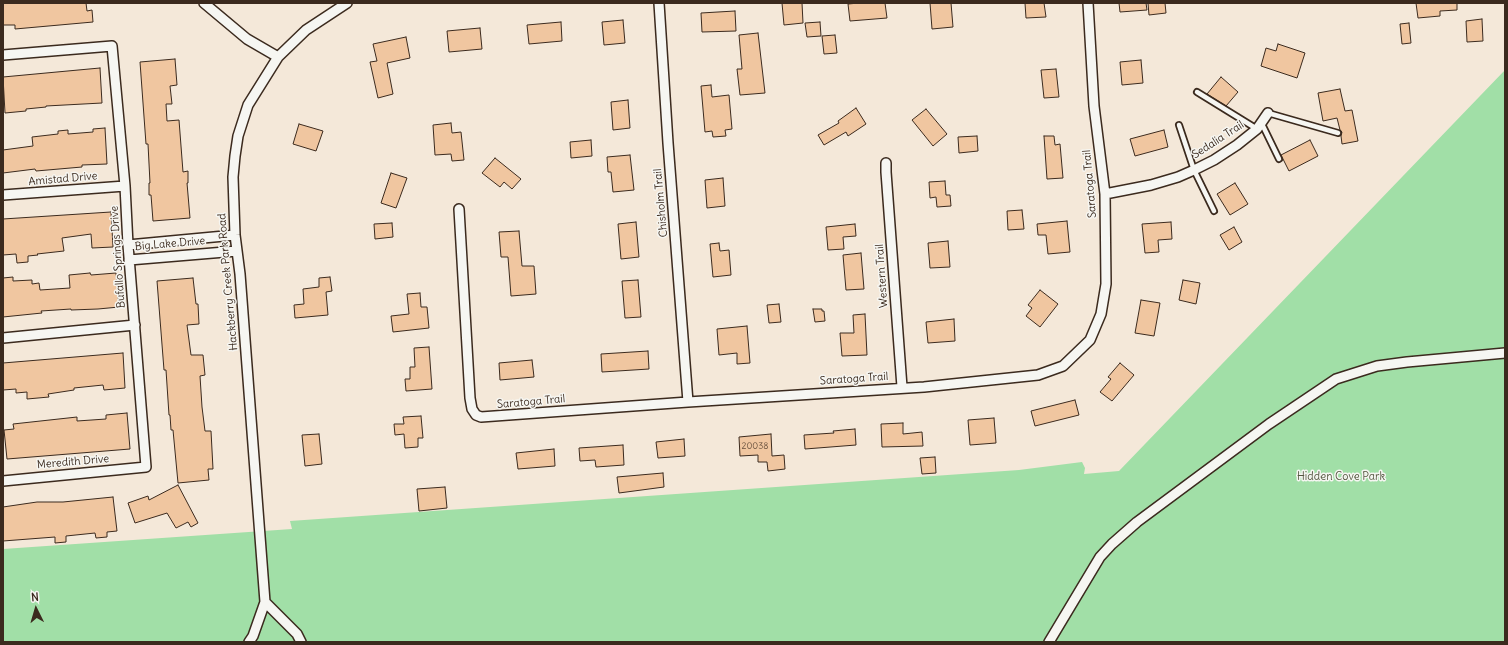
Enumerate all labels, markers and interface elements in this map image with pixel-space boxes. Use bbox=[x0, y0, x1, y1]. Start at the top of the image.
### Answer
street label: Sedalia Trail bbox=[1190, 118, 1246, 162]
street label: Saratoga Trail bbox=[1080, 149, 1100, 219]
street label: Chisholm Trail bbox=[651, 168, 671, 238]
street label: Amistad Drive bbox=[28, 169, 98, 189]
street label: Bufallo Springs Drive bbox=[108, 205, 128, 309]
street label: Hackberry Creek Park Road bbox=[215, 213, 241, 351]
street label: Big Lake Drive bbox=[134, 234, 206, 254]
street label: Western Trail bbox=[873, 244, 891, 308]
street label: Saratoga Trail bbox=[819, 370, 889, 388]
street label: Saratoga Trail bbox=[496, 392, 566, 412]
house number: 20038 bbox=[741, 441, 769, 451]
street label: Meredith Drive bbox=[36, 452, 110, 472]
park label: Hidden Cove Park bbox=[1297, 470, 1385, 484]
north arrow bbox=[16, 589, 56, 629]
text: N bbox=[31, 590, 39, 604]

